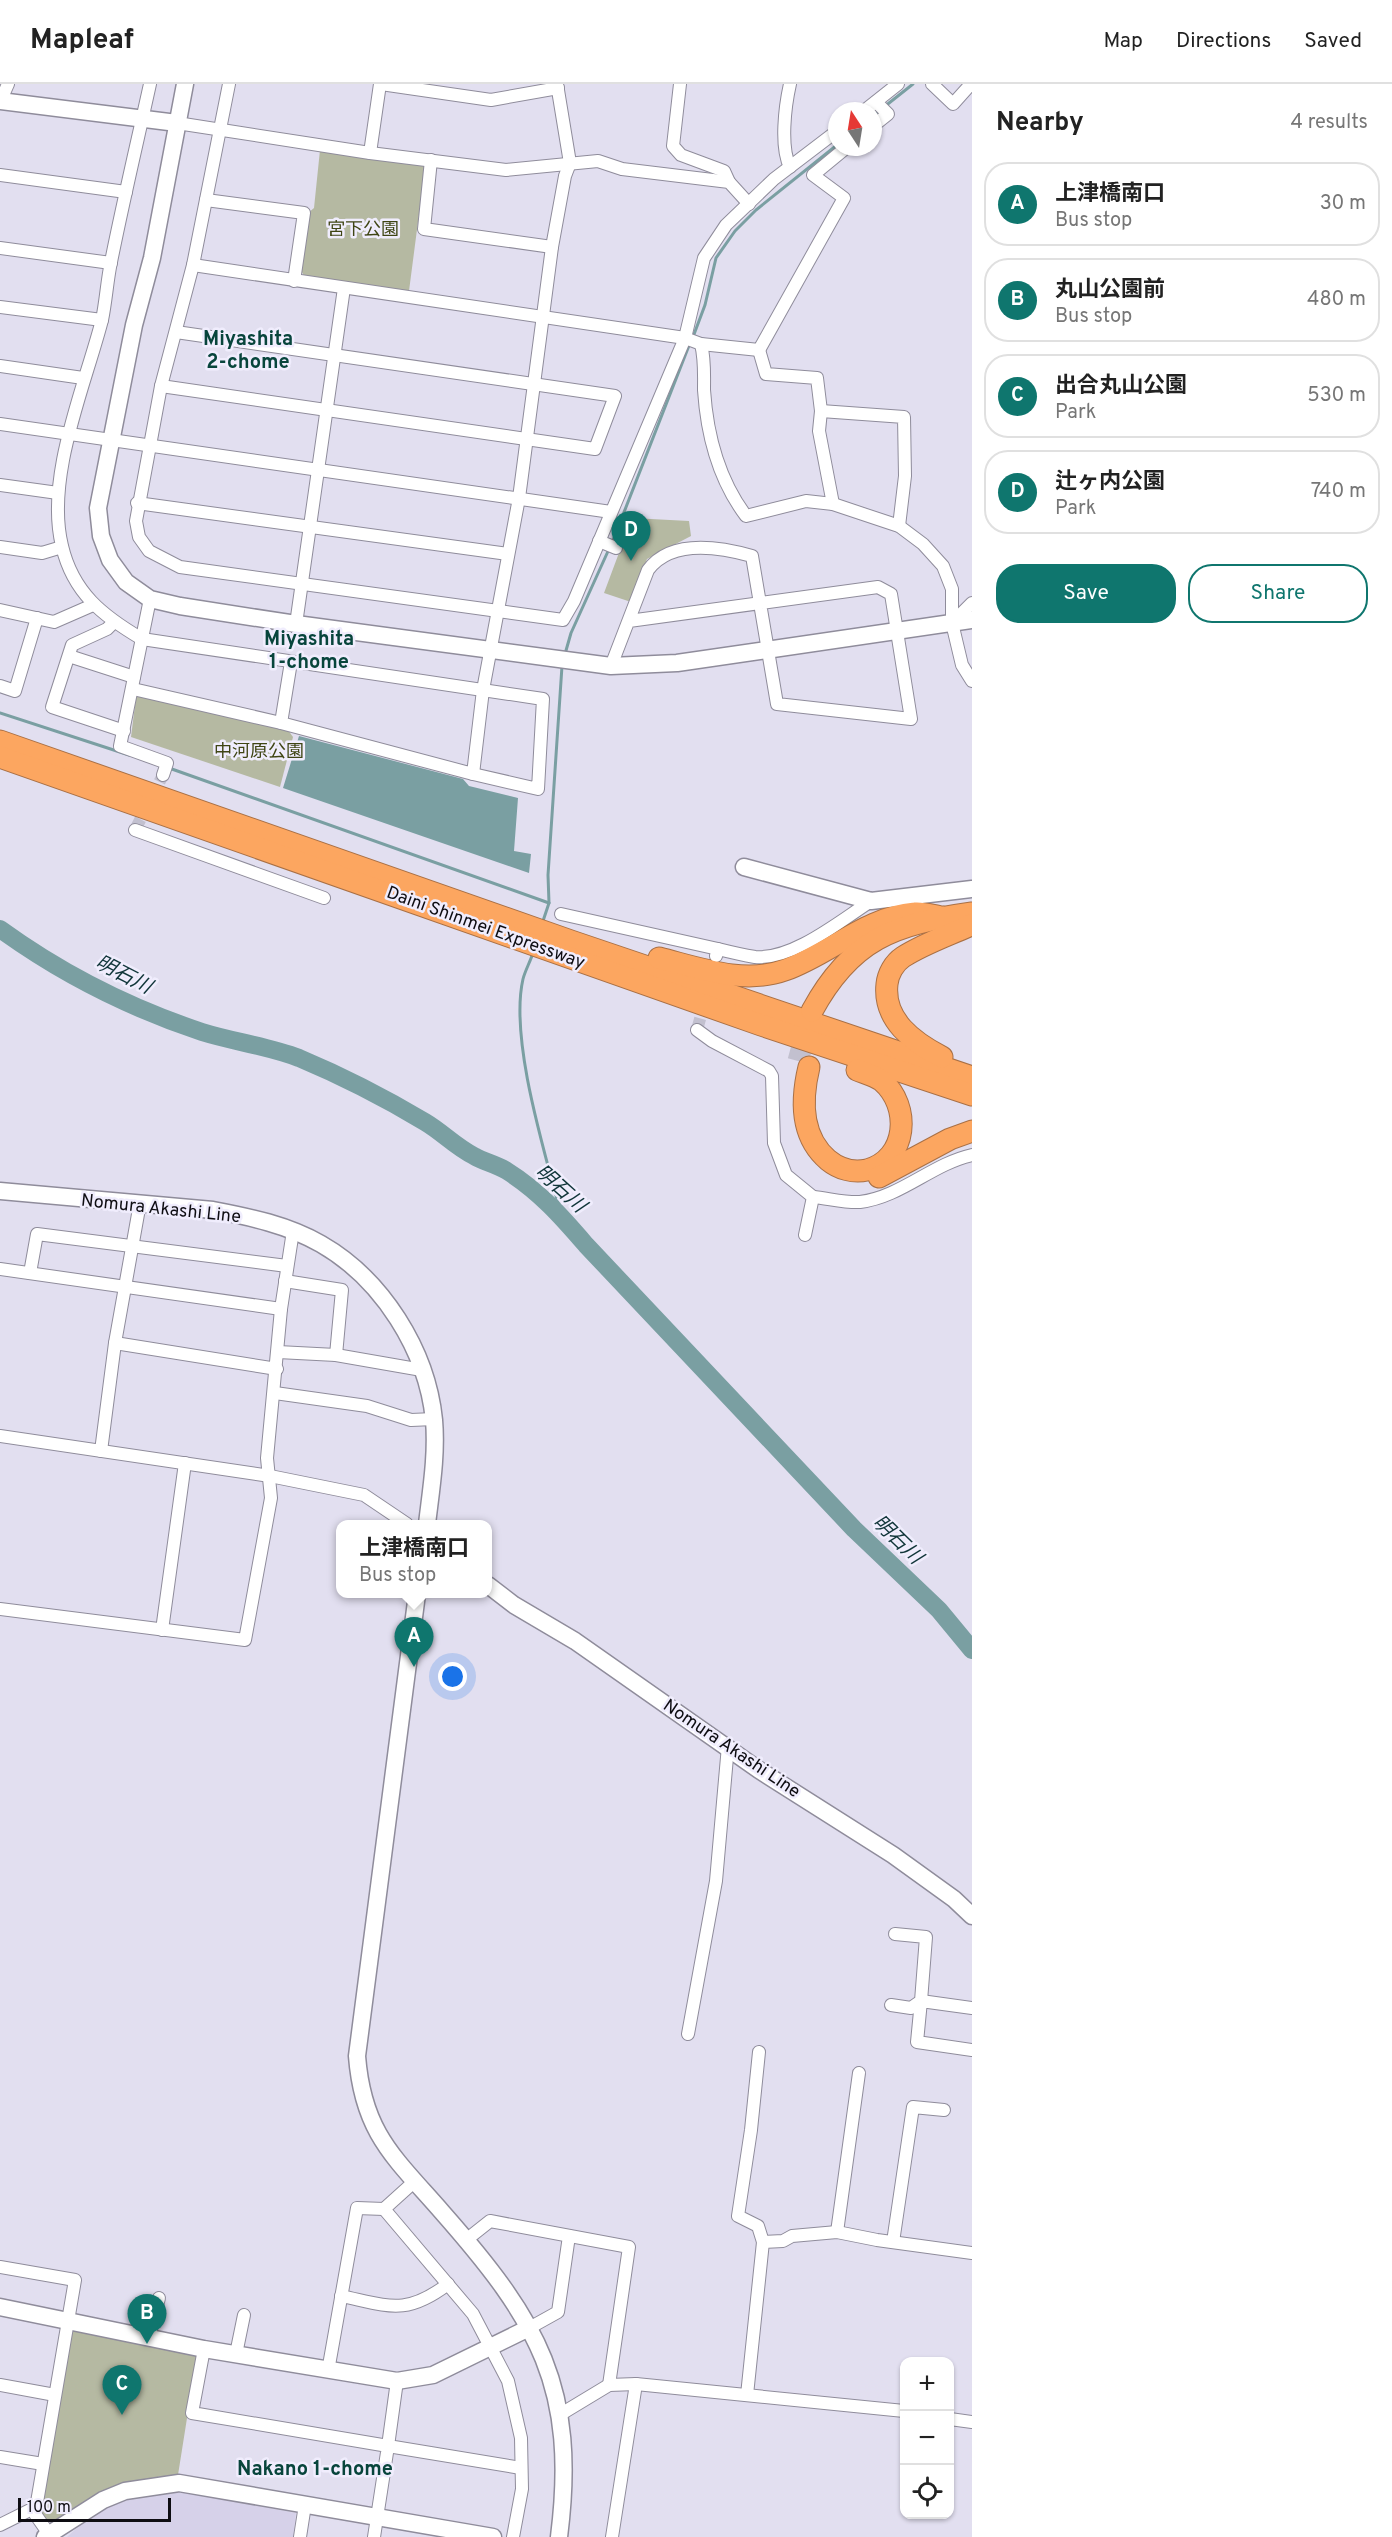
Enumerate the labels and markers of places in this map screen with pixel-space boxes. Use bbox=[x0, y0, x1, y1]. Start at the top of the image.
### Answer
pin: D bbox=[612, 512, 650, 561]
pin: A bbox=[394, 1618, 434, 1667]
pin: B bbox=[128, 2294, 166, 2344]
pin: C bbox=[102, 2366, 142, 2415]

